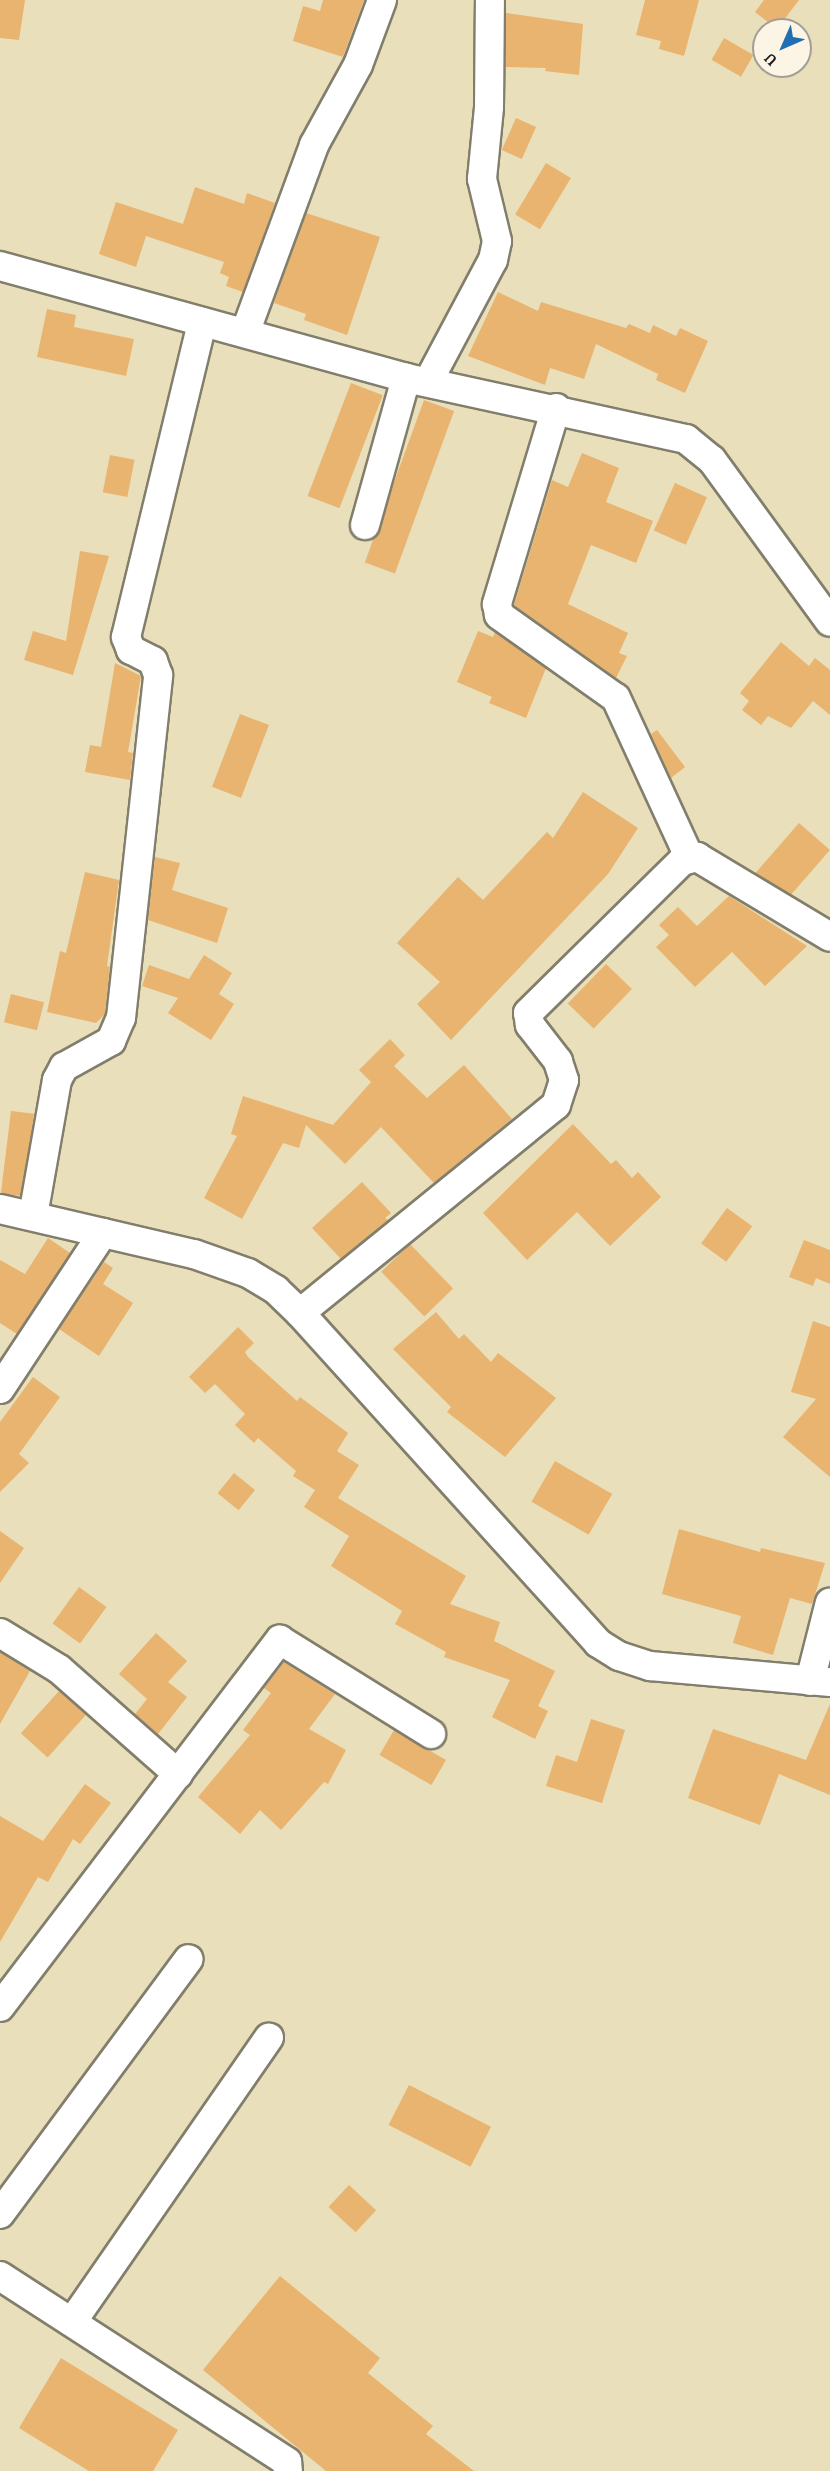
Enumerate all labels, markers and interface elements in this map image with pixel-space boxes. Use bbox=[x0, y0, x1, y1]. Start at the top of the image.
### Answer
north arrow bbox=[752, 18, 812, 78]
text: U bbox=[759, 48, 782, 71]

